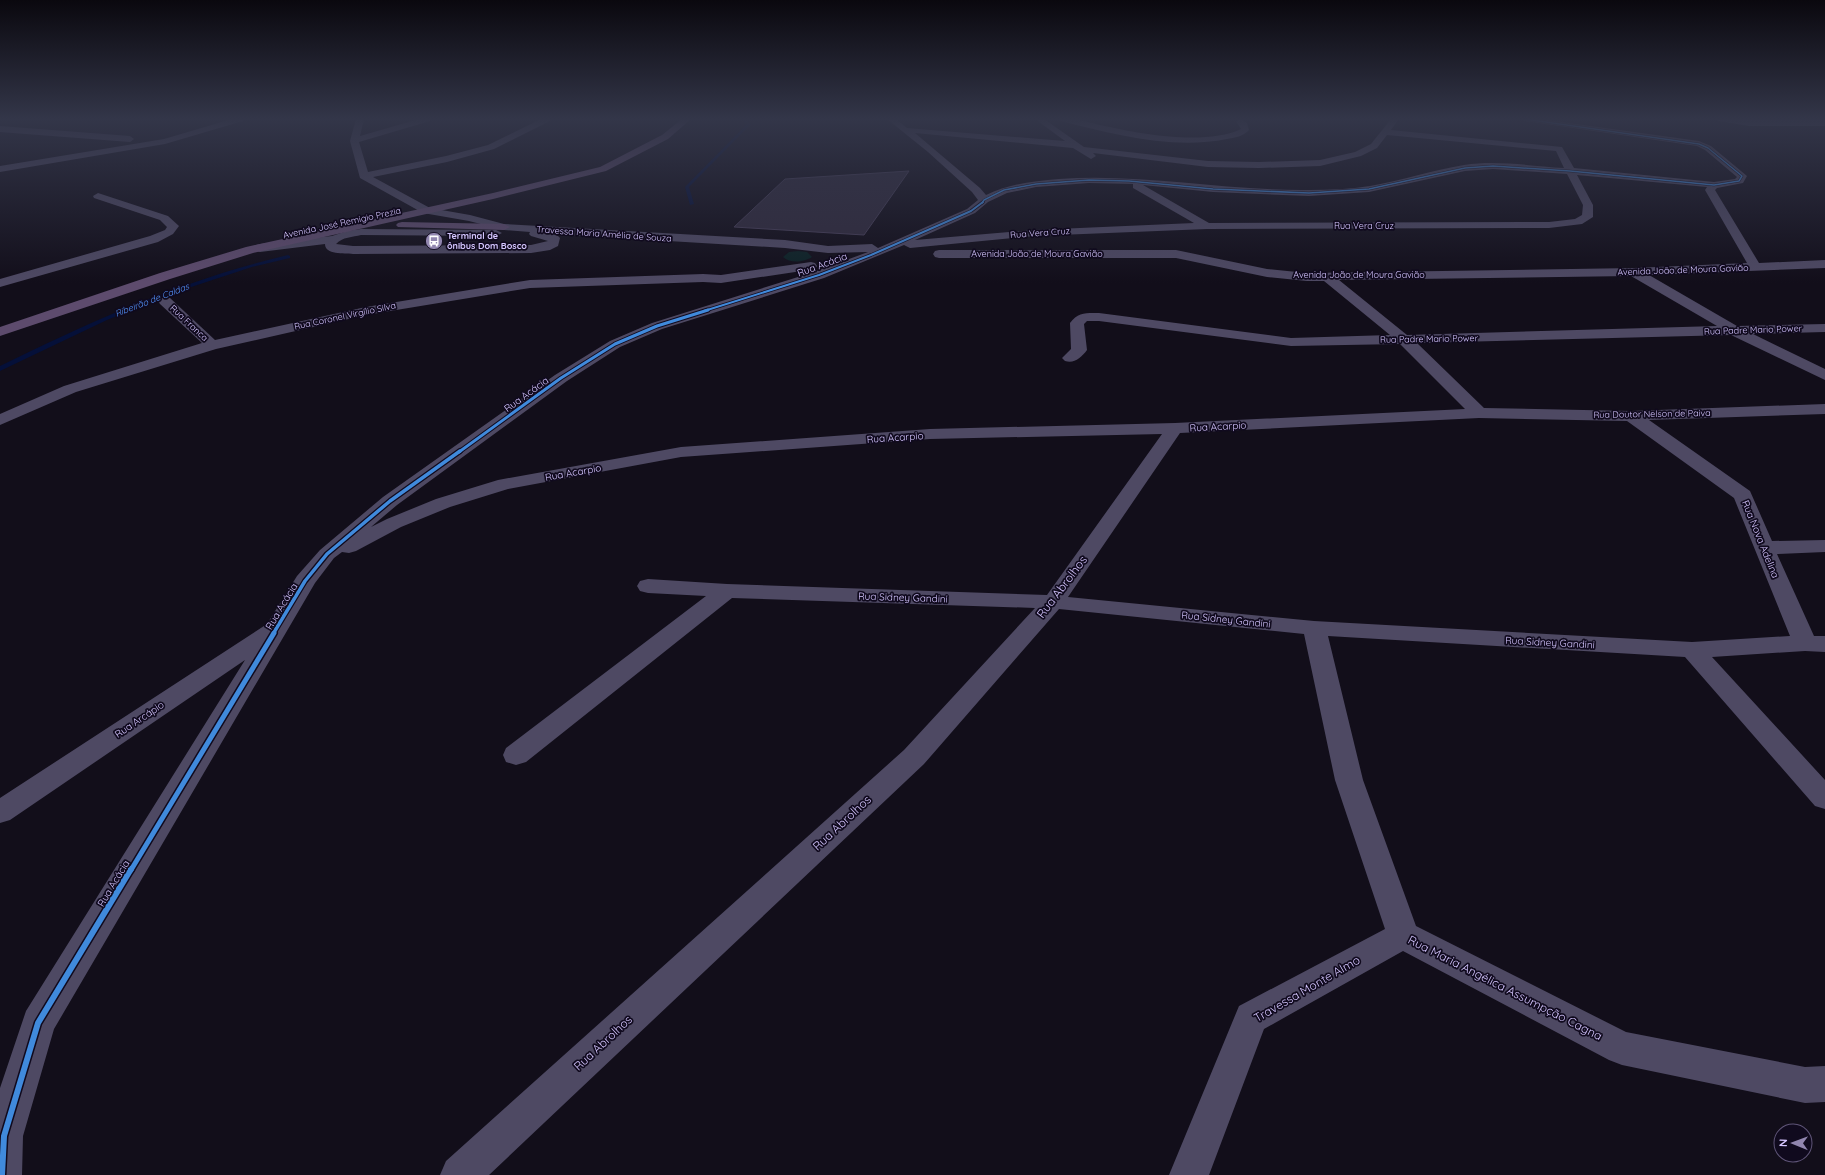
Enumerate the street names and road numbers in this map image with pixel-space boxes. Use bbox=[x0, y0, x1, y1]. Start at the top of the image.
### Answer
street label: Avenida José Remigio Prezia bbox=[282, 205, 402, 240]
street label: Rua Vera Cruz bbox=[1334, 220, 1394, 231]
street label: Travessa Maria Amélia de Souza bbox=[536, 223, 672, 244]
street label: Rua Vera Cruz bbox=[1010, 225, 1070, 240]
street label: Avenida João de Moura Gavião bbox=[971, 248, 1103, 259]
street label: Rua Acácia bbox=[795, 249, 849, 279]
street label: Avenida João de Moura Gavião bbox=[1617, 262, 1749, 277]
street label: Avenida João de Moura Gavião bbox=[1293, 269, 1425, 280]
street label: Rua Coronel Virgílio Silva bbox=[293, 299, 397, 332]
street label: Rua Franca bbox=[168, 302, 211, 343]
street label: Rua Padre Mario Power bbox=[1704, 322, 1803, 337]
street label: Rua Padre Mario Power bbox=[1380, 332, 1479, 345]
street label: Rua Acácia bbox=[501, 374, 551, 415]
street label: Rua Doutor Nelson de Paiva bbox=[1593, 407, 1711, 420]
street label: Rua Acarpio bbox=[1189, 419, 1247, 434]
street label: Rua Acarpio bbox=[866, 429, 924, 446]
street label: Rua Acarpio bbox=[544, 461, 602, 484]
street label: Rua Nova Adelina bbox=[1739, 498, 1782, 580]
street label: Rua Abrolhos bbox=[1033, 552, 1090, 621]
street label: Rua Acácia bbox=[262, 581, 300, 632]
street label: Rua Sidney Gandini bbox=[858, 589, 948, 606]
street label: Rua Sidney Gandini bbox=[1181, 608, 1271, 631]
street label: Rua Sidney Gandini bbox=[1505, 634, 1595, 651]
street label: Rua Arcápio bbox=[112, 698, 166, 741]
street label: Rua Abrolhos bbox=[809, 792, 874, 853]
street label: Rua Acácia bbox=[94, 858, 132, 909]
street label: Rua Maria Angélica Assumpção Cagna bbox=[1406, 932, 1605, 1043]
street label: Travessa Monte Almo bbox=[1251, 952, 1362, 1025]
street label: Rua Abrolhos bbox=[570, 1012, 635, 1073]

